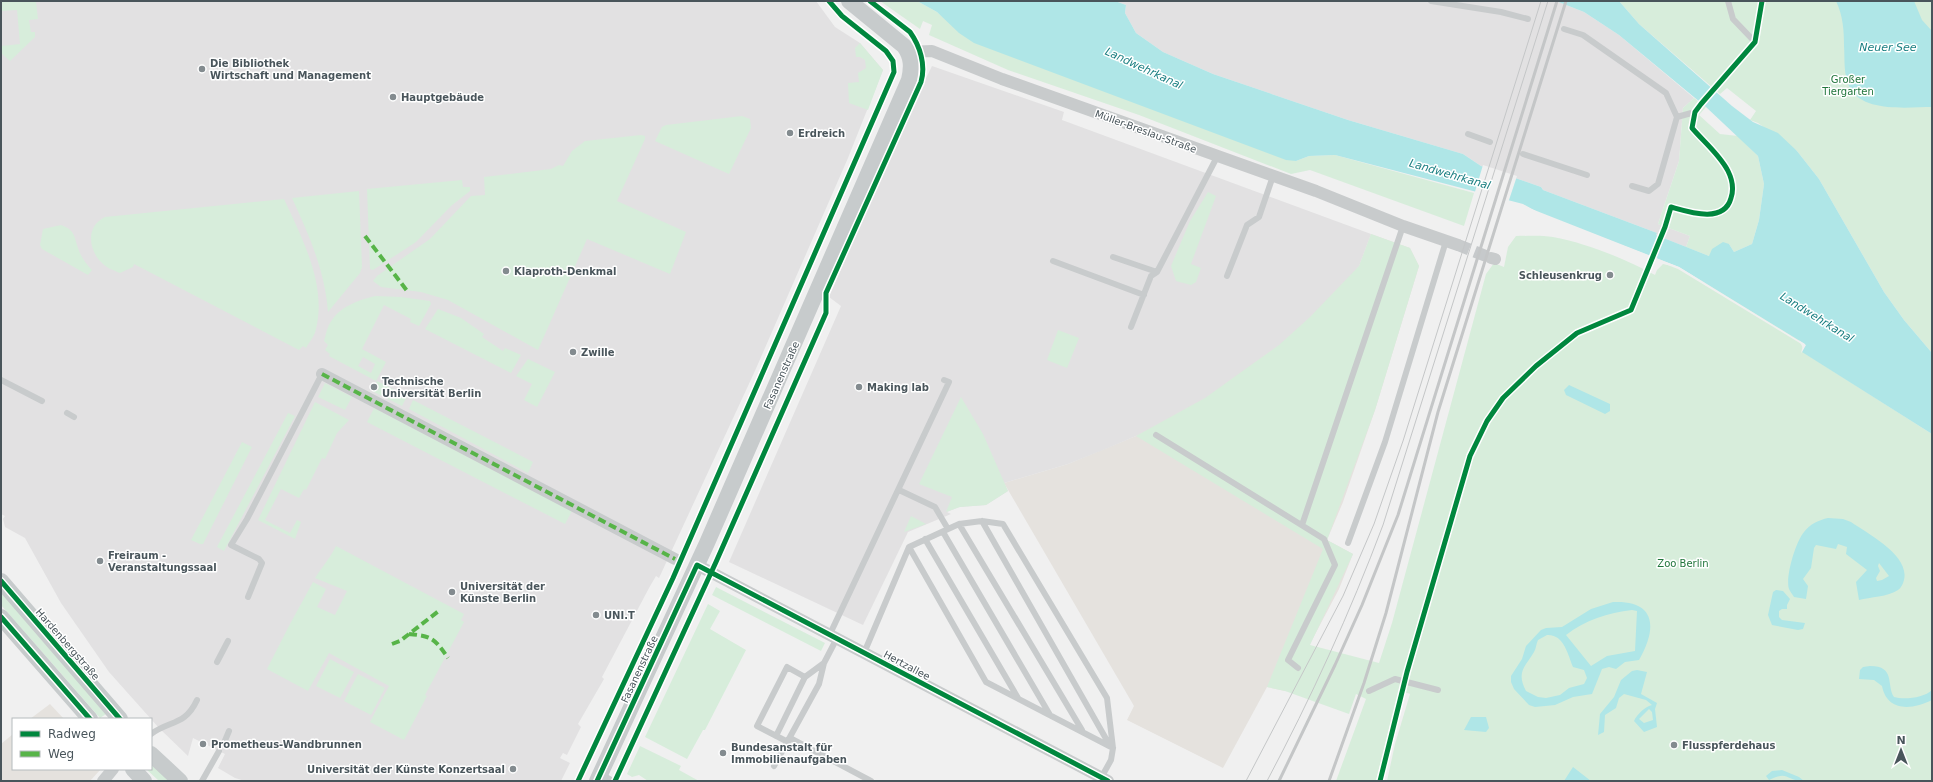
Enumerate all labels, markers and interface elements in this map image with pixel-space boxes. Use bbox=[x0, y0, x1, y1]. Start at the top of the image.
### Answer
water label: Neuer See bbox=[1859, 41, 1917, 54]
water label: Landwehrkanal bbox=[1103, 45, 1185, 92]
place label: Die Bibliothek Wirtschaft und Management bbox=[210, 58, 371, 81]
marker: Die Bibliothek Wirtschaft und Management bbox=[197, 64, 207, 74]
park label: Großer Tiergarten bbox=[1821, 74, 1874, 97]
marker: Hauptgebäude bbox=[388, 92, 398, 102]
place label: Hauptgebäude bbox=[401, 92, 484, 103]
street label: Müller-Breslau-Straße bbox=[1094, 108, 1198, 155]
marker: Erdreich bbox=[785, 128, 795, 138]
place label: Erdreich bbox=[798, 128, 845, 139]
water label: Landwehrkanal bbox=[1408, 157, 1492, 192]
marker: Klaproth-Denkmal bbox=[501, 266, 511, 276]
place label: Klaproth-Denkmal bbox=[514, 266, 616, 277]
place label: Schleusenkrug bbox=[1519, 270, 1602, 281]
marker: Schleusenkrug bbox=[1605, 270, 1615, 280]
water label: Landwehrkanal bbox=[1778, 290, 1856, 345]
street label: Fasanenstraße bbox=[762, 340, 801, 411]
marker: Zwille bbox=[568, 347, 578, 357]
place label: Zwille bbox=[581, 347, 615, 358]
place label: Technische Universität Berlin bbox=[382, 376, 481, 399]
marker: Technische Universität Berlin bbox=[369, 382, 379, 392]
marker: Making lab bbox=[854, 382, 864, 392]
place label: Making lab bbox=[867, 382, 929, 393]
place label: Freiraum - Veranstaltungssaal bbox=[108, 550, 217, 573]
marker: Freiraum - Veranstaltungssaal bbox=[95, 556, 105, 566]
park label: Zoo Berlin bbox=[1657, 558, 1709, 569]
place label: Universität der Künste Berlin bbox=[460, 581, 545, 604]
marker: Universität der Künste Berlin bbox=[447, 587, 457, 597]
street label: Hardenbergstraße bbox=[34, 606, 102, 682]
marker: UNI.T bbox=[591, 610, 601, 620]
place label: UNI.T bbox=[604, 610, 635, 621]
street label: Fasanenstraße bbox=[619, 634, 660, 705]
street label: Hertzallee bbox=[882, 649, 932, 682]
legend bbox=[12, 718, 152, 770]
text: Radweg bbox=[48, 727, 96, 741]
north arrow bbox=[1881, 730, 1921, 770]
text: N bbox=[1896, 734, 1906, 747]
marker: Prometheus-Wandbrunnen bbox=[198, 739, 208, 749]
place label: Prometheus-Wandbrunnen bbox=[211, 739, 362, 750]
marker: Flusspferdehaus bbox=[1669, 740, 1679, 750]
place label: Flusspferdehaus bbox=[1682, 740, 1775, 751]
place label: Bundesanstalt für Immobilienaufgaben bbox=[731, 742, 847, 765]
text: Weg bbox=[48, 747, 74, 761]
marker: Bundesanstalt für Immobilienaufgaben bbox=[718, 748, 728, 758]
place label: Universität der Künste Konzertsaal bbox=[307, 764, 505, 775]
marker: Universität der Künste Konzertsaal bbox=[508, 764, 518, 774]

